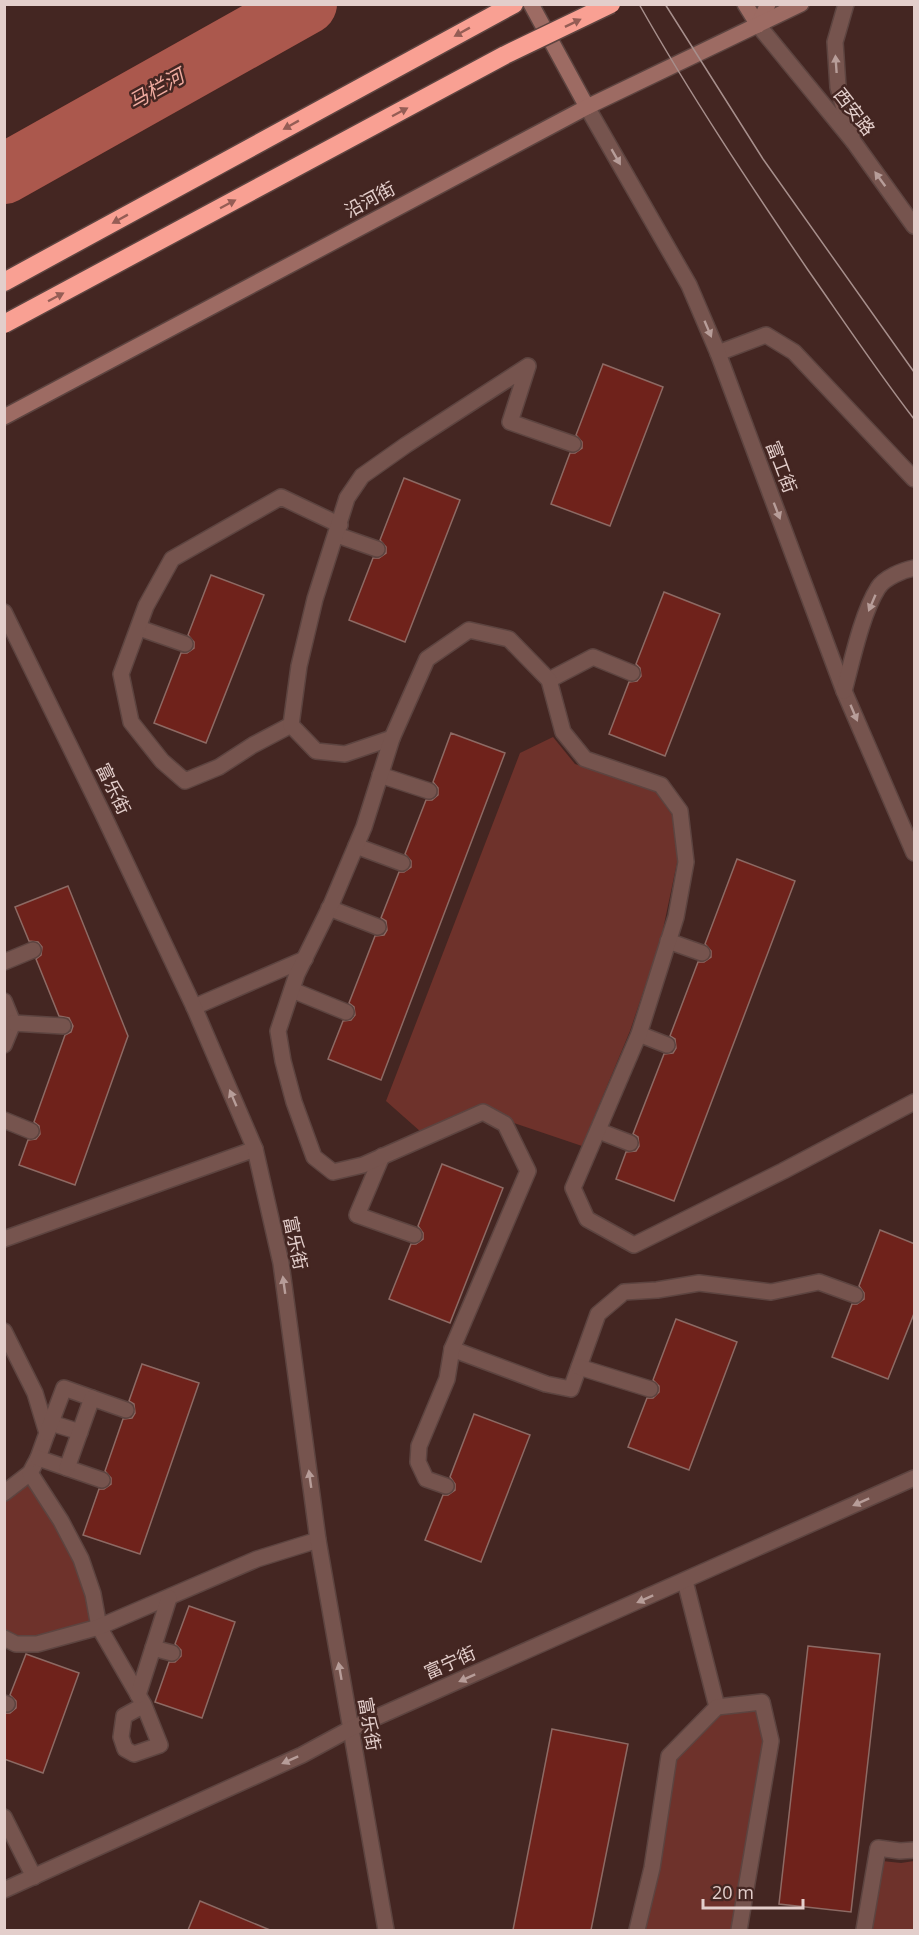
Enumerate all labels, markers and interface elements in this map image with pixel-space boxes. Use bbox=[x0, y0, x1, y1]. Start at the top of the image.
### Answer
one-way arrow bbox=[564, 18, 581, 27]
one-way arrow bbox=[453, 27, 470, 37]
one-way arrow bbox=[831, 54, 841, 73]
water label: 马栏河 bbox=[123, 60, 192, 115]
street label: 西安路 bbox=[829, 83, 881, 140]
one-way arrow bbox=[391, 107, 408, 117]
one-way arrow bbox=[282, 120, 299, 130]
one-way arrow bbox=[611, 149, 621, 166]
one-way arrow bbox=[874, 171, 886, 187]
street label: 沿河街 bbox=[340, 176, 399, 222]
one-way arrow bbox=[220, 199, 237, 209]
one-way arrow bbox=[111, 214, 128, 224]
one-way arrow bbox=[48, 292, 65, 302]
one-way arrow bbox=[704, 320, 713, 338]
street label: 富工街 bbox=[761, 437, 803, 496]
one-way arrow bbox=[773, 502, 783, 520]
one-way arrow bbox=[867, 594, 876, 611]
one-way arrow bbox=[850, 704, 859, 722]
street label: 富乐街 bbox=[91, 759, 137, 818]
one-way arrow bbox=[228, 1089, 237, 1107]
street label: 富乐街 bbox=[279, 1214, 313, 1272]
one-way arrow bbox=[279, 1276, 289, 1295]
one-way arrow bbox=[305, 1469, 314, 1488]
one-way arrow bbox=[853, 1497, 870, 1506]
one-way arrow bbox=[636, 1595, 654, 1604]
street label: 富宁街 bbox=[420, 1640, 479, 1684]
one-way arrow bbox=[336, 1662, 345, 1681]
one-way arrow bbox=[458, 1673, 475, 1682]
street label: 富乐街 bbox=[353, 1695, 386, 1752]
one-way arrow bbox=[282, 1756, 299, 1765]
scale bar bbox=[703, 1872, 804, 1910]
text: 20 m bbox=[712, 1880, 754, 1904]

